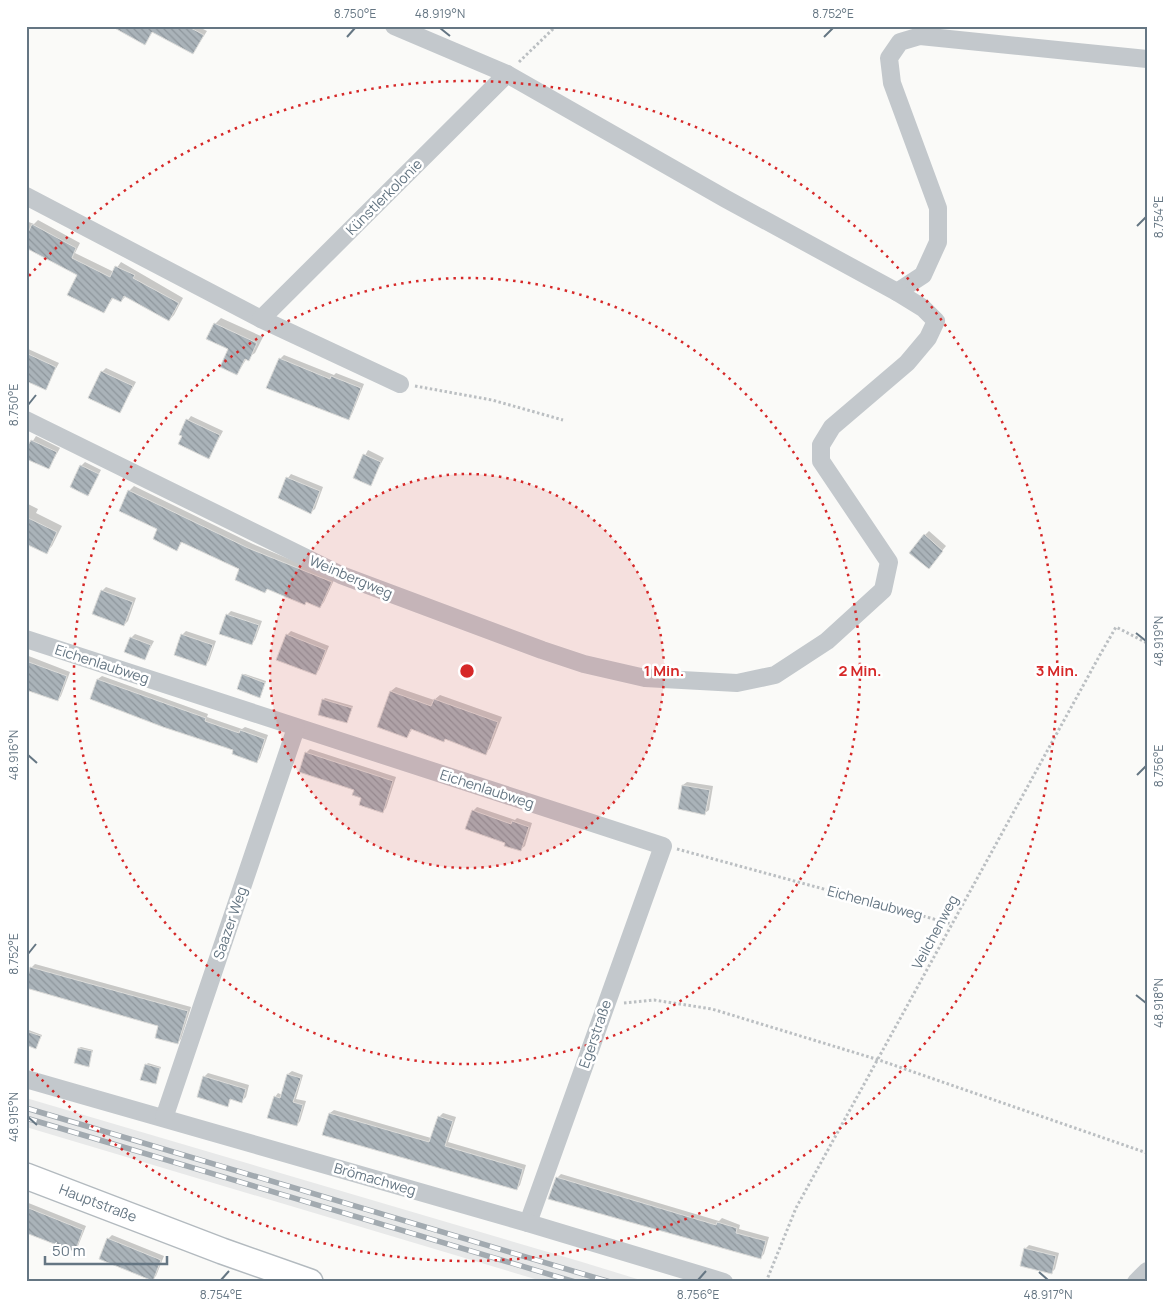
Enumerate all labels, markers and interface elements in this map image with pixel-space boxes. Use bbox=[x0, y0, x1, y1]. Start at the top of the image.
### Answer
text: 8.750°E bbox=[334, 5, 376, 22]
text: 48.919°N bbox=[415, 5, 465, 22]
text: 8.752°E bbox=[812, 5, 854, 22]
street label: Künstlerkolonie bbox=[341, 154, 426, 239]
text: 8.754°E bbox=[1150, 196, 1167, 238]
text: 8.750°E bbox=[5, 384, 22, 426]
street label: Weinbergweg bbox=[307, 551, 396, 603]
text: 48.919°N bbox=[1150, 616, 1167, 666]
street label: Eichenlaubweg bbox=[53, 639, 152, 688]
text: 1 Min. bbox=[644, 660, 684, 681]
text: 2 Min. bbox=[839, 660, 881, 681]
text: 3 Min. bbox=[1036, 660, 1078, 681]
centre of rings bbox=[458, 662, 476, 680]
text: 48.916°N bbox=[5, 730, 22, 780]
text: 8.756°E bbox=[1150, 745, 1167, 787]
street label: Eichenlaubweg bbox=[438, 764, 537, 813]
street label: Eichenlaubweg bbox=[825, 881, 925, 924]
street label: Saazer Weg bbox=[208, 884, 251, 962]
street label: Veilchenweg bbox=[907, 891, 962, 972]
text: 8.752°E bbox=[5, 933, 22, 975]
text: 48.918°N bbox=[1150, 978, 1167, 1028]
street label: Egerstraße bbox=[574, 997, 615, 1071]
text: 48.915°N bbox=[5, 1092, 22, 1142]
street label: Brömachweg bbox=[332, 1158, 418, 1199]
street label: Hauptstraße bbox=[57, 1179, 140, 1226]
scale bar bbox=[45, 1233, 168, 1265]
text: 50 m bbox=[52, 1240, 86, 1261]
text: 8.754°E bbox=[200, 1286, 242, 1303]
text: 8.756°E bbox=[677, 1286, 719, 1303]
text: 48.917°N bbox=[1024, 1286, 1072, 1303]

